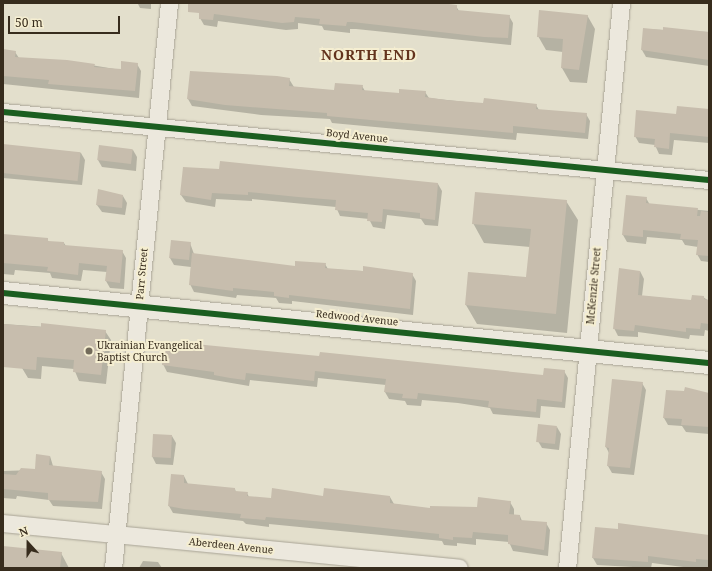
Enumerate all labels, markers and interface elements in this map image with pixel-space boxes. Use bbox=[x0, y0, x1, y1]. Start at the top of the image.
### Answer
scale bar bbox=[10, 8, 122, 34]
text: 50 m bbox=[15, 14, 43, 31]
district label: NORTH END bbox=[321, 47, 417, 63]
street label: Boyd Avenue bbox=[325, 127, 389, 145]
street label: McKenzie Street bbox=[585, 247, 603, 325]
street label: Parr Street bbox=[134, 248, 150, 300]
street label: Redwood Avenue bbox=[315, 308, 399, 328]
place label: Ukrainian Evangelical Baptist Church bbox=[97, 339, 202, 362]
marker: Ukrainian Evangelical Baptist Church bbox=[84, 346, 94, 356]
north arrow bbox=[8, 523, 48, 563]
text: N bbox=[17, 523, 30, 540]
street label: Aberdeen Avenue bbox=[188, 536, 274, 556]

